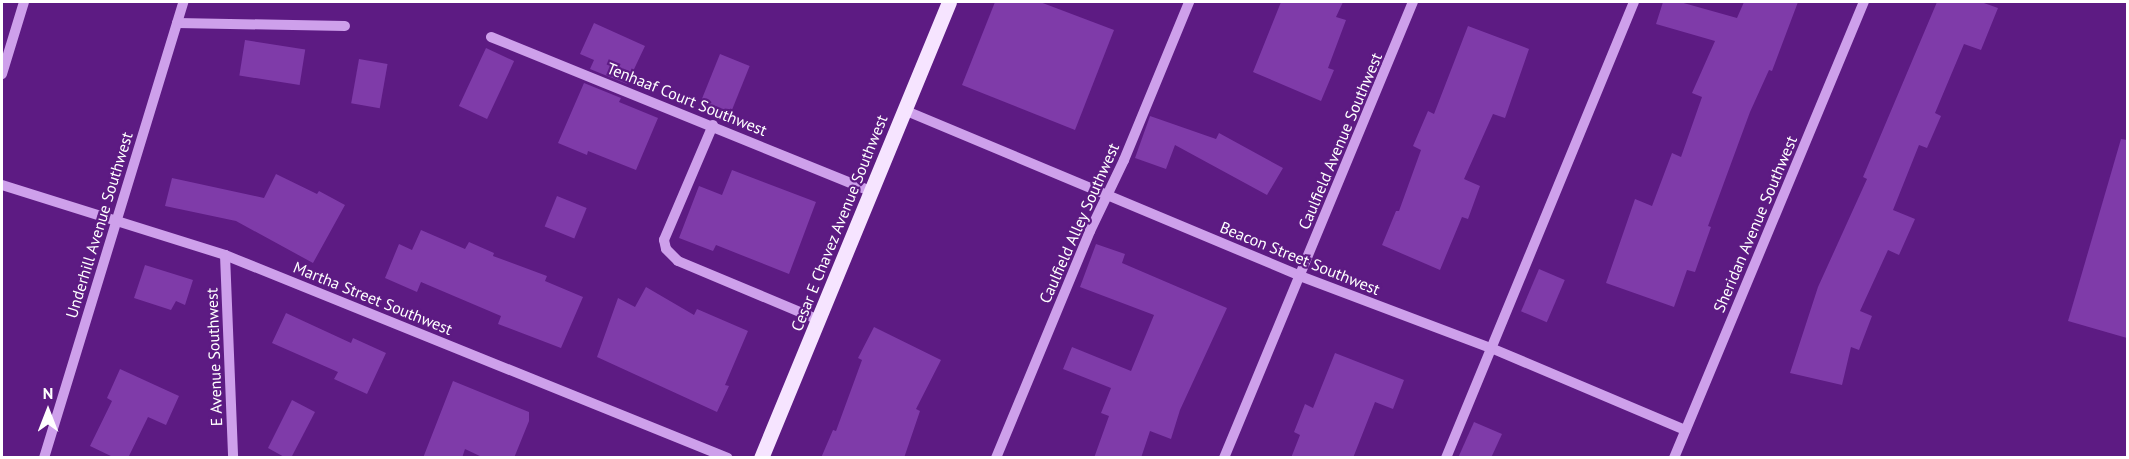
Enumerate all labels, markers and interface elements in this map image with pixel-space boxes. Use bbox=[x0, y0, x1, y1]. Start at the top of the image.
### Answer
street label: Caulfield Avenue Southwest bbox=[1294, 50, 1386, 232]
street label: Tenhaaf Court Southwest bbox=[604, 58, 770, 140]
street label: Cesar E Chavez Avenue Southwest bbox=[787, 112, 891, 334]
street label: Underhill Avenue Southwest bbox=[61, 129, 137, 321]
street label: Sheridan Avenue Southwest bbox=[1709, 132, 1801, 316]
street label: Caulfield Alley Southwest bbox=[1035, 139, 1123, 307]
street label: Beacon Street Southwest bbox=[1217, 217, 1383, 299]
street label: Martha Street Southwest bbox=[291, 257, 455, 339]
street label: E Avenue Southwest bbox=[202, 287, 226, 427]
north arrow bbox=[18, 381, 78, 441]
text: N bbox=[43, 383, 53, 403]

